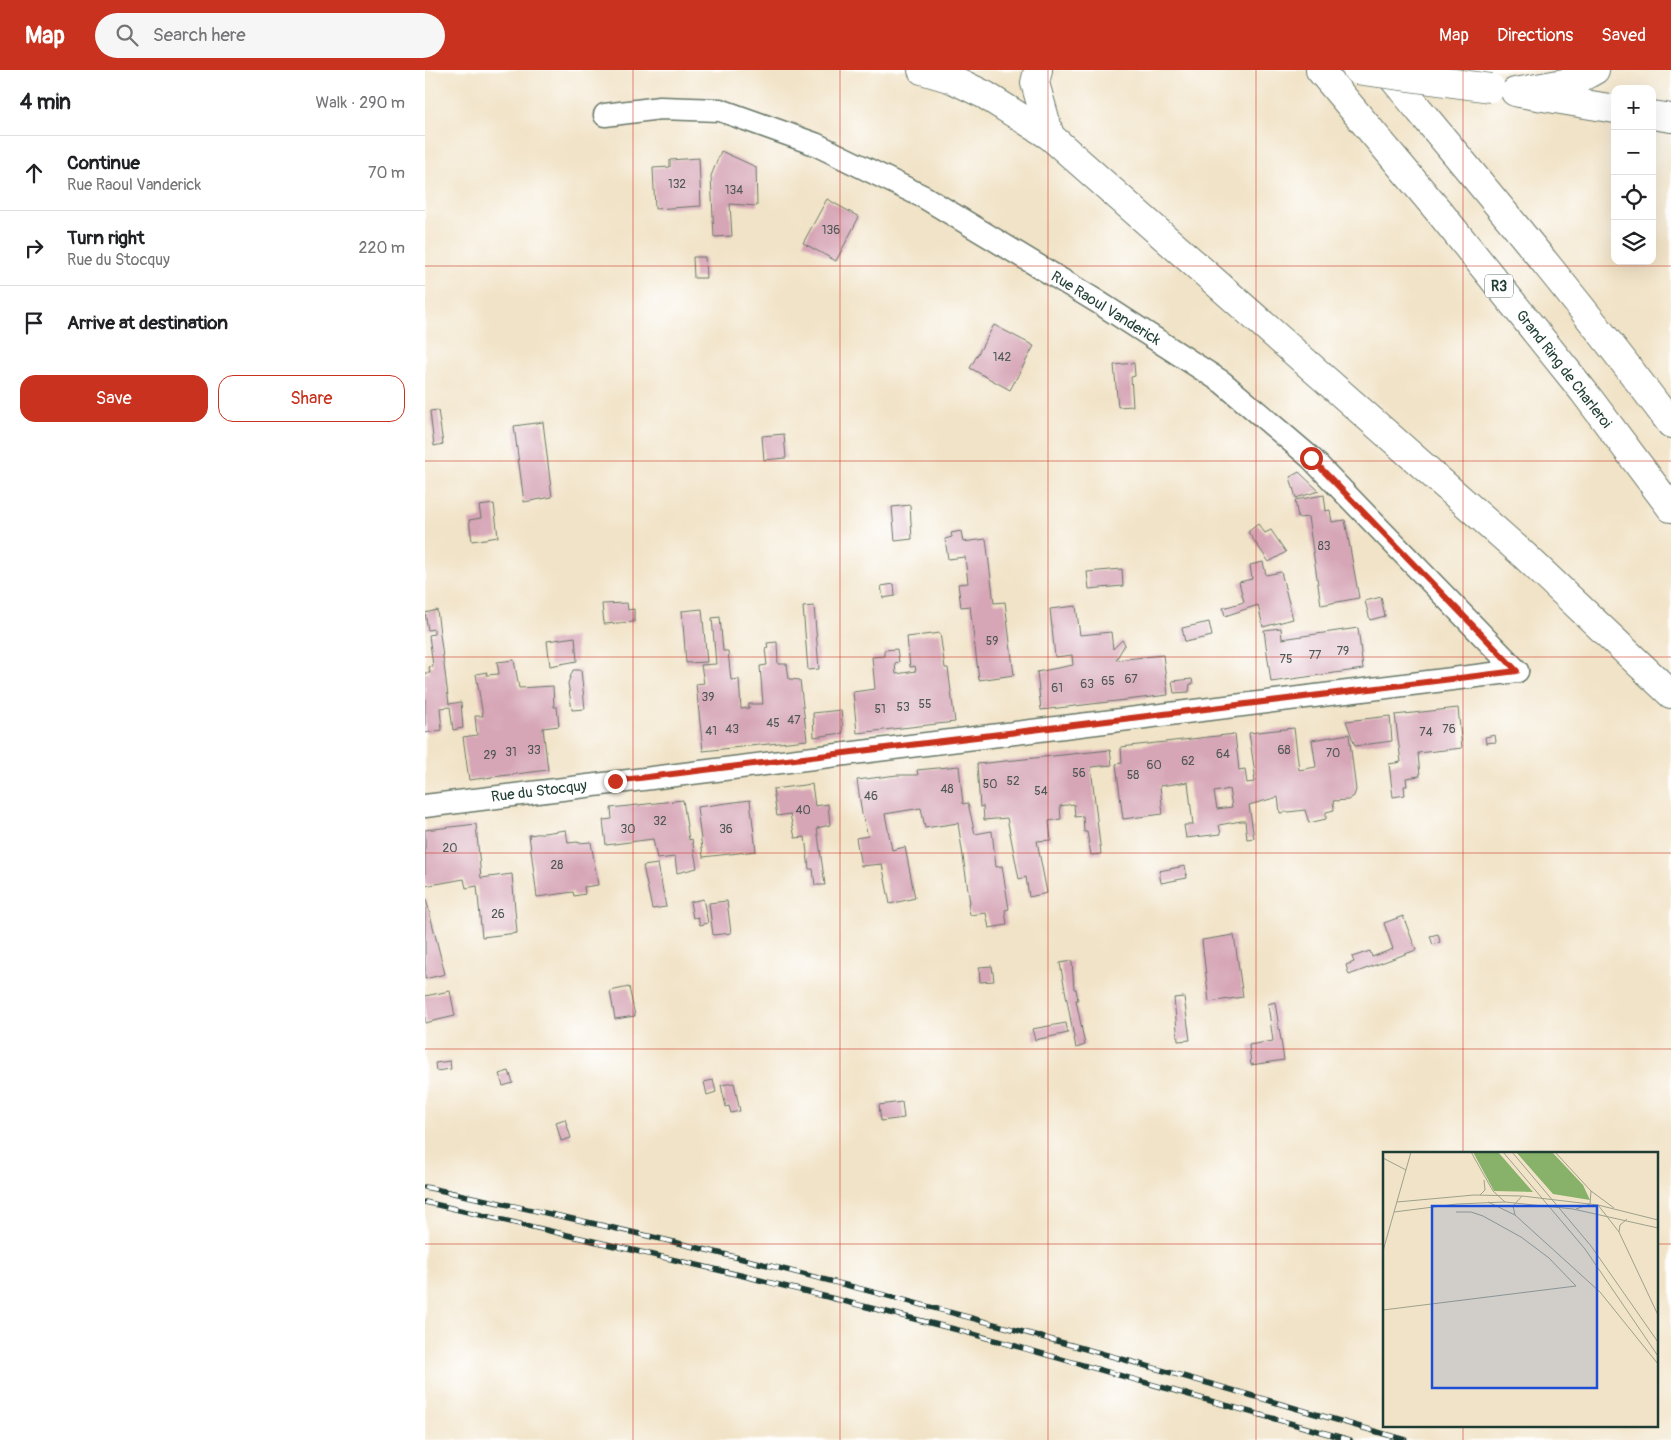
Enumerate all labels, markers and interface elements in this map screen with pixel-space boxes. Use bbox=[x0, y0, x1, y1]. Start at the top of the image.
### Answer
search box bbox=[95, 13, 445, 58]
text: Map bbox=[25, 21, 65, 50]
icon: search bbox=[113, 21, 141, 49]
text: Search here bbox=[153, 23, 246, 47]
text: Map bbox=[1439, 24, 1469, 47]
text: Directions bbox=[1497, 24, 1573, 47]
text: Saved bbox=[1601, 24, 1646, 47]
map controls bbox=[1611, 85, 1656, 265]
button: + bbox=[1611, 85, 1656, 130]
text: 4 min bbox=[20, 89, 71, 116]
text: Walk · 290 m bbox=[316, 93, 405, 113]
button: − bbox=[1611, 130, 1656, 175]
text: Continue bbox=[67, 151, 140, 175]
icon: ahead bbox=[20, 159, 48, 187]
text: 70 m bbox=[368, 163, 405, 183]
text: Rue Raoul Vanderick bbox=[67, 175, 201, 195]
button: locate bbox=[1611, 175, 1656, 220]
house number: 132 bbox=[668, 177, 686, 192]
house number: 134 bbox=[725, 183, 743, 198]
button: layers bbox=[1611, 220, 1656, 265]
house number: 136 bbox=[822, 223, 840, 238]
text: Turn right bbox=[67, 226, 145, 250]
icon: right bbox=[20, 234, 48, 262]
text: 220 m bbox=[359, 238, 405, 258]
text: Rue du Stocquy bbox=[67, 250, 170, 270]
street label: Rue Raoul Vanderick bbox=[1047, 267, 1165, 350]
road number: R3 bbox=[1485, 275, 1513, 298]
street label: Grand Ring de Charleroi bbox=[1512, 306, 1616, 433]
icon: arrive bbox=[20, 309, 48, 337]
text: Arrive at destination bbox=[67, 311, 228, 335]
house number: 142 bbox=[993, 350, 1011, 365]
button: Save bbox=[20, 375, 208, 422]
button: Share bbox=[218, 375, 405, 422]
route start bbox=[1300, 447, 1323, 470]
house number: 83 bbox=[1318, 539, 1331, 554]
house number: 59 bbox=[986, 634, 998, 649]
house number: 79 bbox=[1337, 644, 1349, 659]
house number: 77 bbox=[1309, 648, 1322, 663]
house number: 75 bbox=[1280, 652, 1292, 667]
house number: 67 bbox=[1124, 672, 1138, 687]
house number: 65 bbox=[1101, 674, 1115, 689]
house number: 63 bbox=[1080, 677, 1094, 692]
house number: 61 bbox=[1051, 681, 1063, 696]
house number: 39 bbox=[702, 690, 714, 705]
house number: 55 bbox=[918, 697, 932, 712]
house number: 53 bbox=[896, 700, 910, 715]
house number: 51 bbox=[874, 702, 886, 717]
house number: 47 bbox=[787, 713, 801, 728]
house number: 45 bbox=[766, 716, 780, 731]
house number: 43 bbox=[725, 722, 739, 737]
house number: 76 bbox=[1442, 722, 1456, 737]
house number: 41 bbox=[705, 724, 717, 739]
house number: 74 bbox=[1419, 725, 1433, 740]
house number: 33 bbox=[527, 743, 541, 758]
house number: 68 bbox=[1277, 743, 1291, 758]
house number: 31 bbox=[505, 745, 517, 760]
house number: 70 bbox=[1326, 746, 1340, 761]
house number: 64 bbox=[1216, 747, 1230, 762]
house number: 29 bbox=[484, 748, 496, 763]
house number: 62 bbox=[1181, 754, 1195, 769]
house number: 60 bbox=[1146, 758, 1162, 773]
house number: 56 bbox=[1072, 766, 1086, 781]
house number: 58 bbox=[1127, 768, 1139, 783]
route end bbox=[604, 770, 627, 793]
house number: 52 bbox=[1006, 774, 1020, 789]
street label: Rue du Stocquy bbox=[490, 776, 589, 807]
house number: 50 bbox=[983, 777, 997, 792]
house number: 48 bbox=[940, 782, 954, 797]
house number: 54 bbox=[1034, 784, 1048, 799]
house number: 46 bbox=[864, 789, 878, 804]
house number: 40 bbox=[795, 803, 811, 818]
house number: 32 bbox=[653, 814, 667, 829]
house number: 30 bbox=[621, 822, 635, 837]
house number: 36 bbox=[719, 822, 733, 837]
house number: 20 bbox=[443, 841, 457, 856]
house number: 28 bbox=[551, 858, 563, 873]
house number: 26 bbox=[491, 907, 505, 922]
inset map bbox=[1383, 1152, 1659, 1428]

